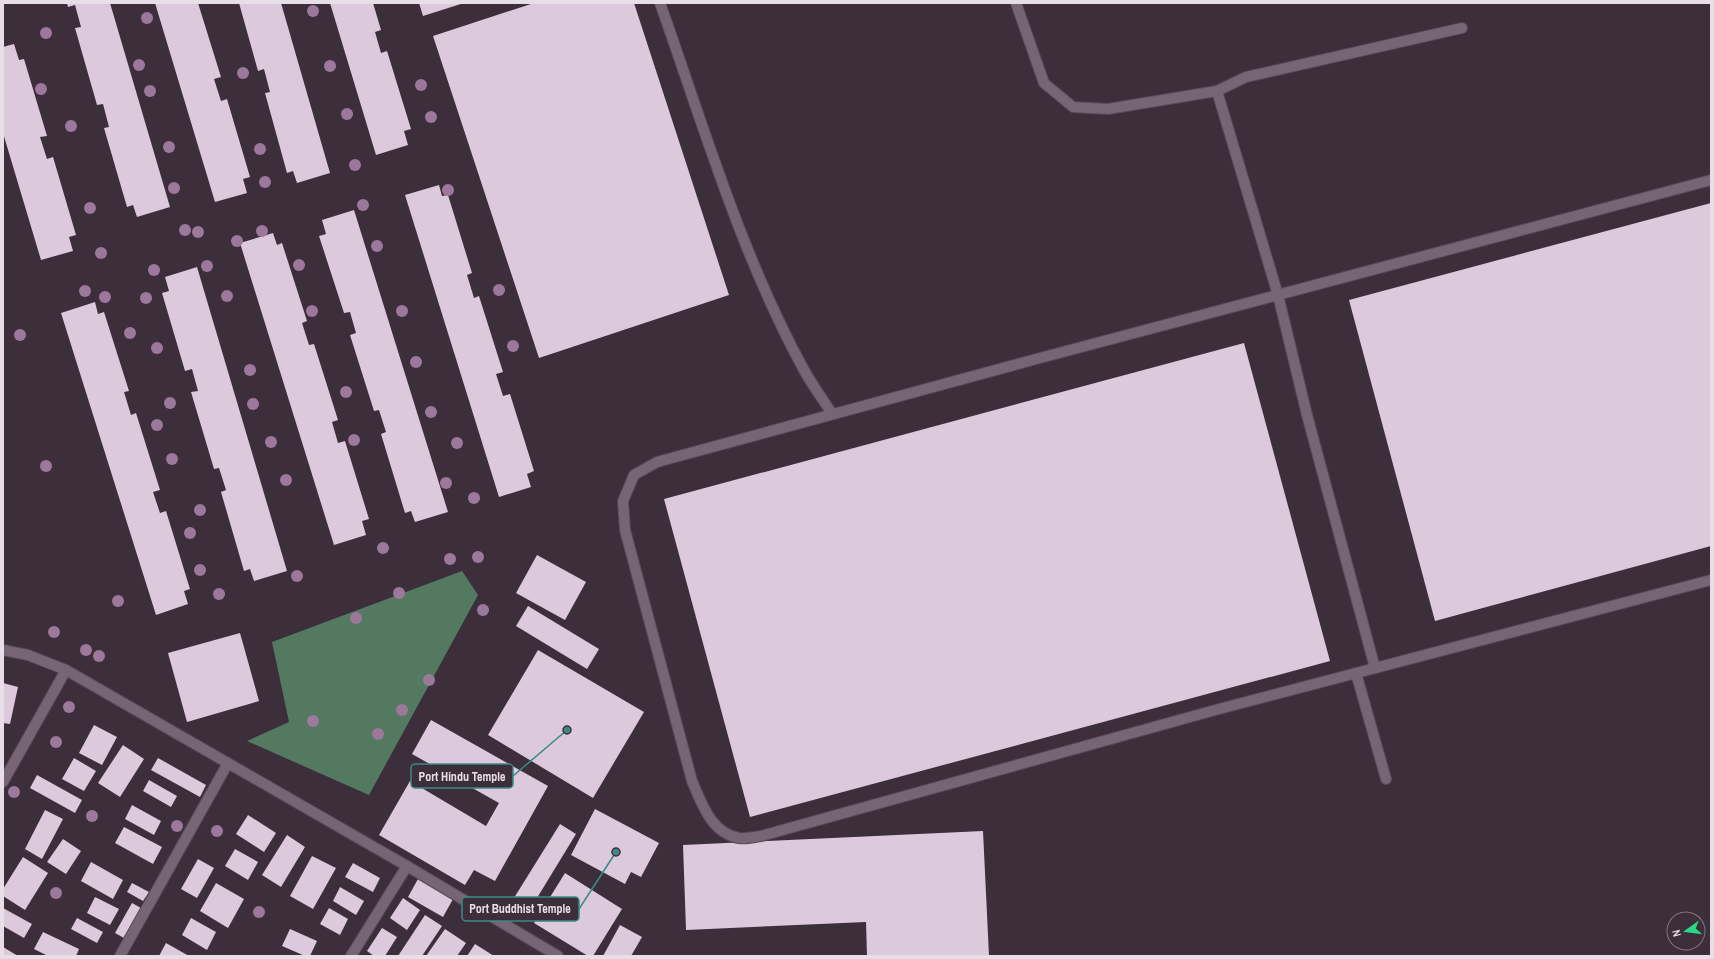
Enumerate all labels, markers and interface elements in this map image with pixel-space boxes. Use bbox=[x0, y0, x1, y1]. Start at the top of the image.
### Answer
callout: Port Hindu Temple bbox=[411, 764, 513, 788]
text: Port Hindu Temple bbox=[419, 769, 506, 785]
callout: Port Buddhist Temple bbox=[462, 897, 579, 921]
text: Port Buddhist Temple bbox=[469, 901, 571, 917]
north arrow bbox=[1666, 911, 1706, 951]
text: N bbox=[1669, 929, 1684, 938]

